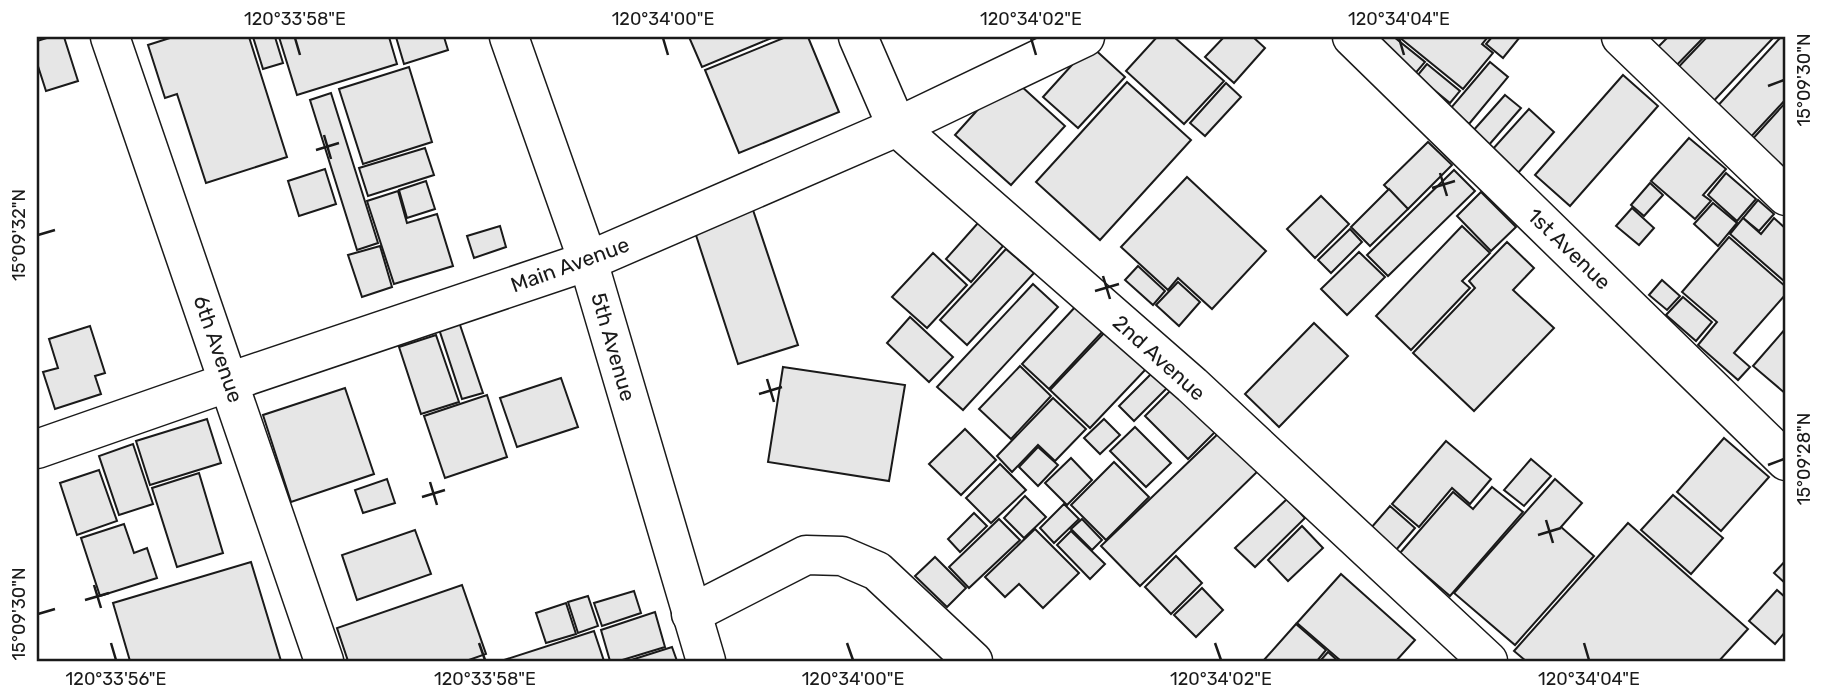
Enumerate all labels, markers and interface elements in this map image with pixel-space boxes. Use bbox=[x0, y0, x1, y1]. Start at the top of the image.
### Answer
text: 120°33'58"E bbox=[244, 8, 346, 30]
text: 120°34'00"E bbox=[612, 8, 714, 30]
text: 120°34'02"E bbox=[980, 8, 1082, 30]
text: 120°34'04"E bbox=[1348, 8, 1450, 30]
text: 15°09'30"N bbox=[1793, 34, 1815, 126]
text: 15°09'32"N bbox=[8, 189, 30, 281]
street label: 1st Avenue bbox=[1523, 203, 1616, 294]
street label: Main Avenue bbox=[507, 232, 632, 298]
street label: 5th Avenue bbox=[586, 290, 641, 404]
street label: 6th Avenue bbox=[188, 292, 248, 406]
street label: 2nd Avenue bbox=[1108, 310, 1211, 406]
text: 15°09'28"N bbox=[1793, 413, 1815, 505]
text: 15°09'30"N bbox=[8, 568, 30, 660]
text: 120°33'56"E bbox=[66, 668, 166, 690]
text: 120°33'58"E bbox=[434, 668, 536, 690]
text: 120°34'00"E bbox=[802, 668, 904, 690]
text: 120°34'02"E bbox=[1170, 668, 1272, 690]
text: 120°34'04"E bbox=[1538, 668, 1640, 690]

